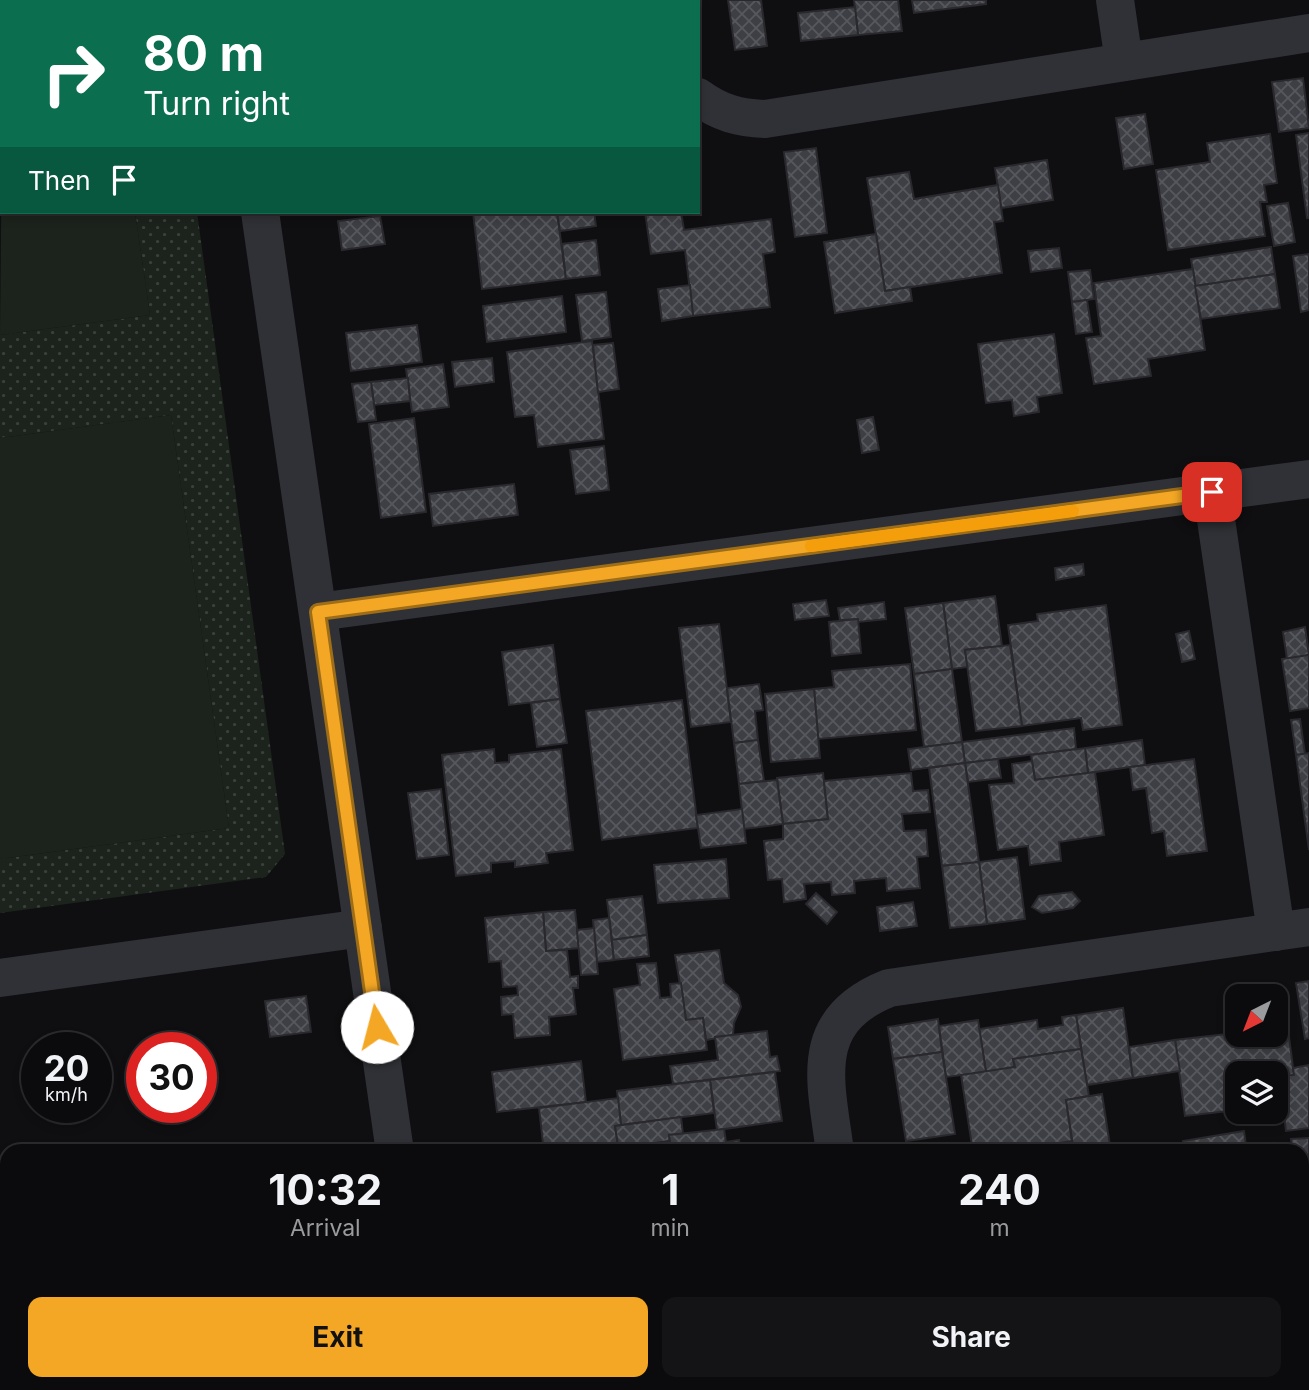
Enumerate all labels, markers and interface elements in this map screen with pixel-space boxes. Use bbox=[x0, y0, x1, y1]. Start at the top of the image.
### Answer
text: 80 m bbox=[143, 24, 264, 83]
icon: right bbox=[28, 28, 119, 119]
text: Turn right bbox=[143, 84, 290, 123]
icon: arrive bbox=[105, 161, 143, 199]
text: Then bbox=[28, 165, 91, 196]
pin bbox=[1182, 462, 1242, 522]
icon: arrive bbox=[1193, 473, 1231, 511]
north arrow bbox=[1225, 984, 1288, 1046]
map controls bbox=[1225, 984, 1288, 1124]
position arrow bbox=[340, 990, 414, 1064]
speed limit sign: 30 bbox=[126, 1032, 217, 1123]
text: 20 bbox=[44, 1047, 89, 1089]
button: layers bbox=[1225, 1061, 1288, 1124]
text: km/h bbox=[45, 1084, 88, 1105]
text: 10:32 bbox=[268, 1164, 382, 1215]
text: 1 bbox=[661, 1164, 679, 1215]
text: 240 bbox=[958, 1164, 1041, 1215]
text: Arrival bbox=[290, 1214, 361, 1242]
text: min bbox=[651, 1214, 690, 1242]
text: m bbox=[989, 1214, 1010, 1242]
button: Exit bbox=[28, 1297, 648, 1377]
button: Share bbox=[662, 1297, 1281, 1377]

